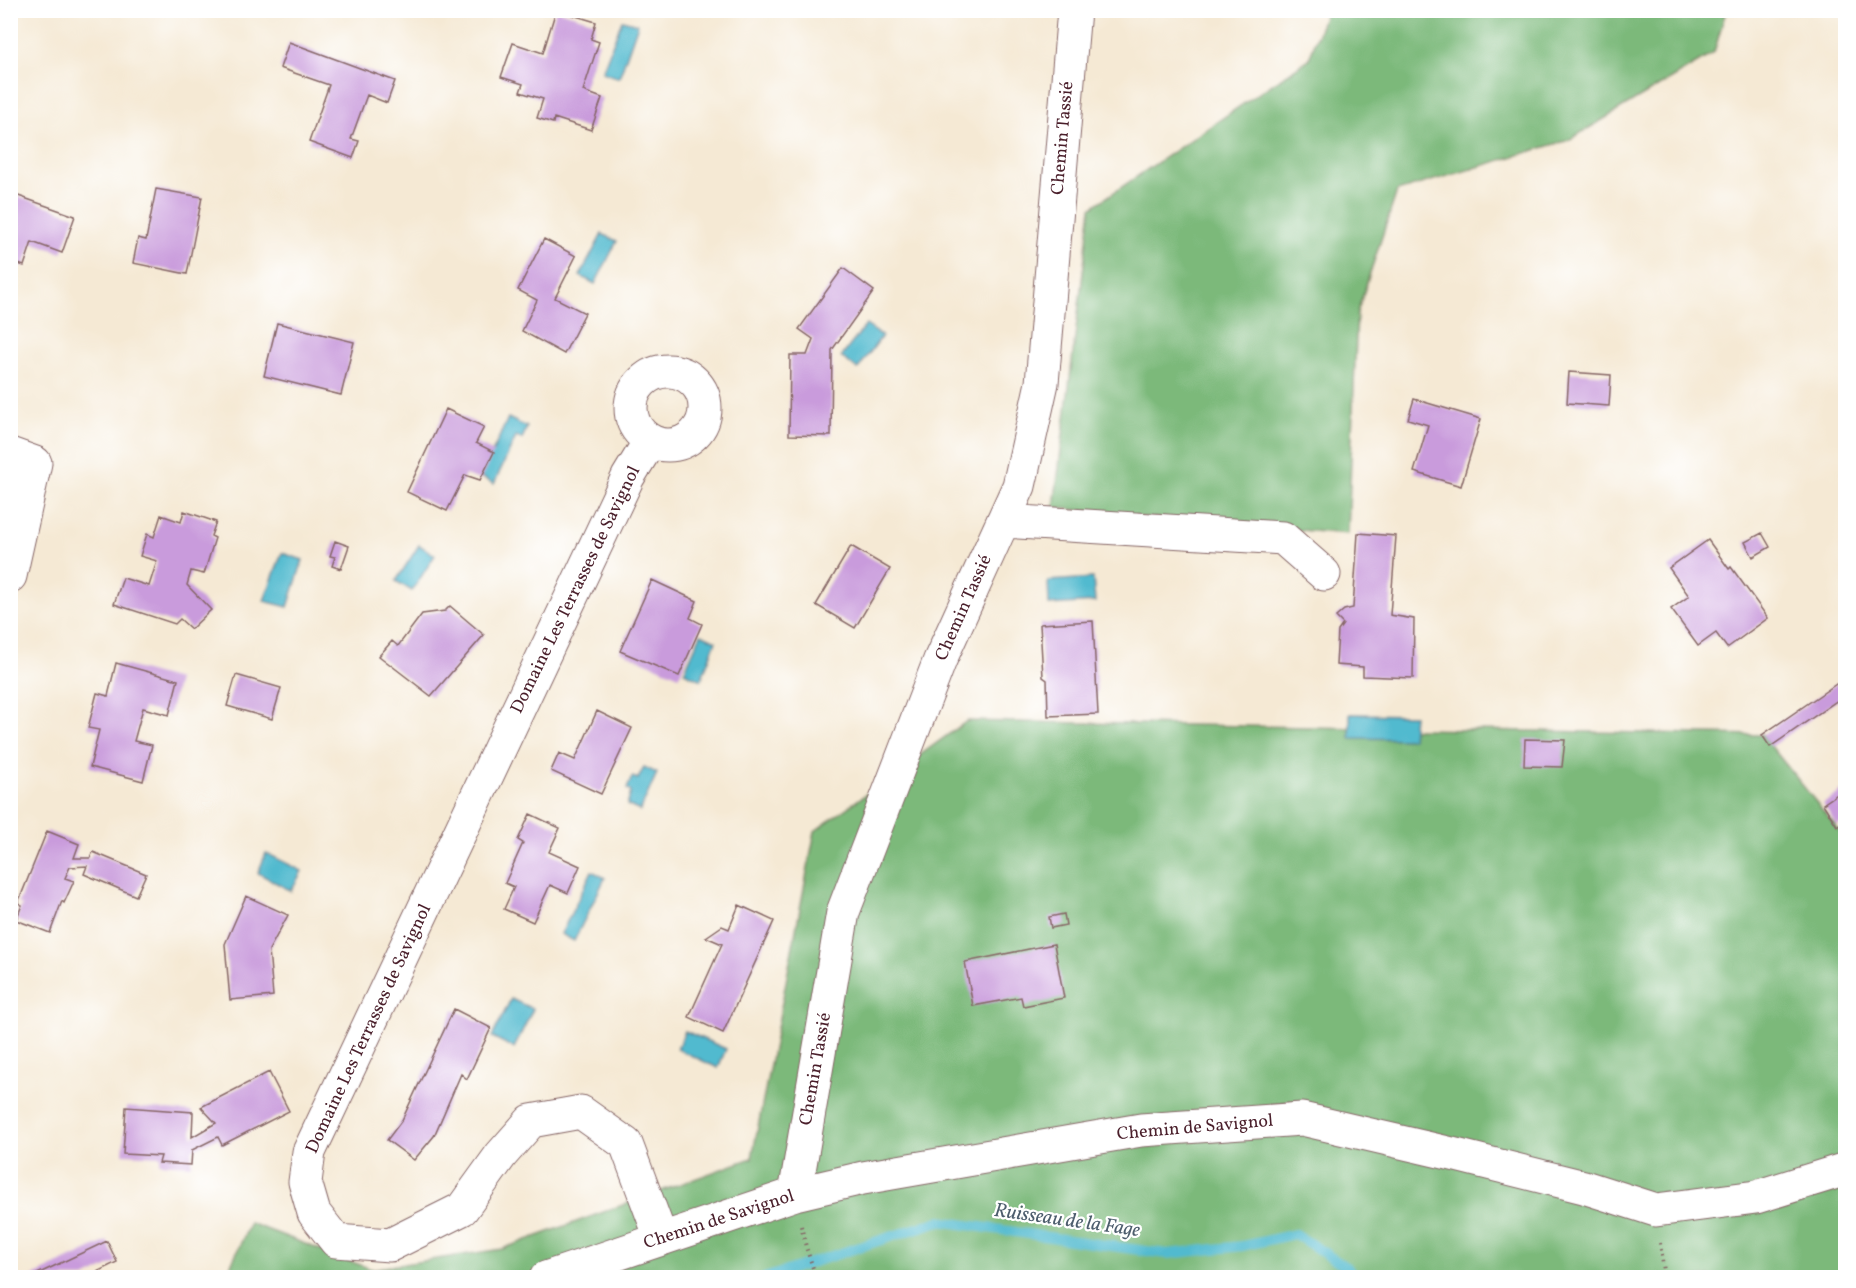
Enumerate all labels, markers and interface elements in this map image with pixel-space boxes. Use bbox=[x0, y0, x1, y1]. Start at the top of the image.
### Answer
street label: Chemin Tassié bbox=[1046, 80, 1080, 196]
street label: Domaine Les Terrasses de Savignol bbox=[505, 462, 647, 718]
street label: Chemin Tassié bbox=[929, 551, 999, 665]
street label: Domaine Les Terrasses de Savignol bbox=[300, 900, 438, 1158]
street label: Chemin Tassié bbox=[794, 1011, 838, 1127]
street label: Chemin de Savignol bbox=[1116, 1109, 1274, 1147]
street label: Chemin de Savignol bbox=[640, 1184, 798, 1256]
water label: Ruisseau de la Fage bbox=[992, 1197, 1142, 1245]

